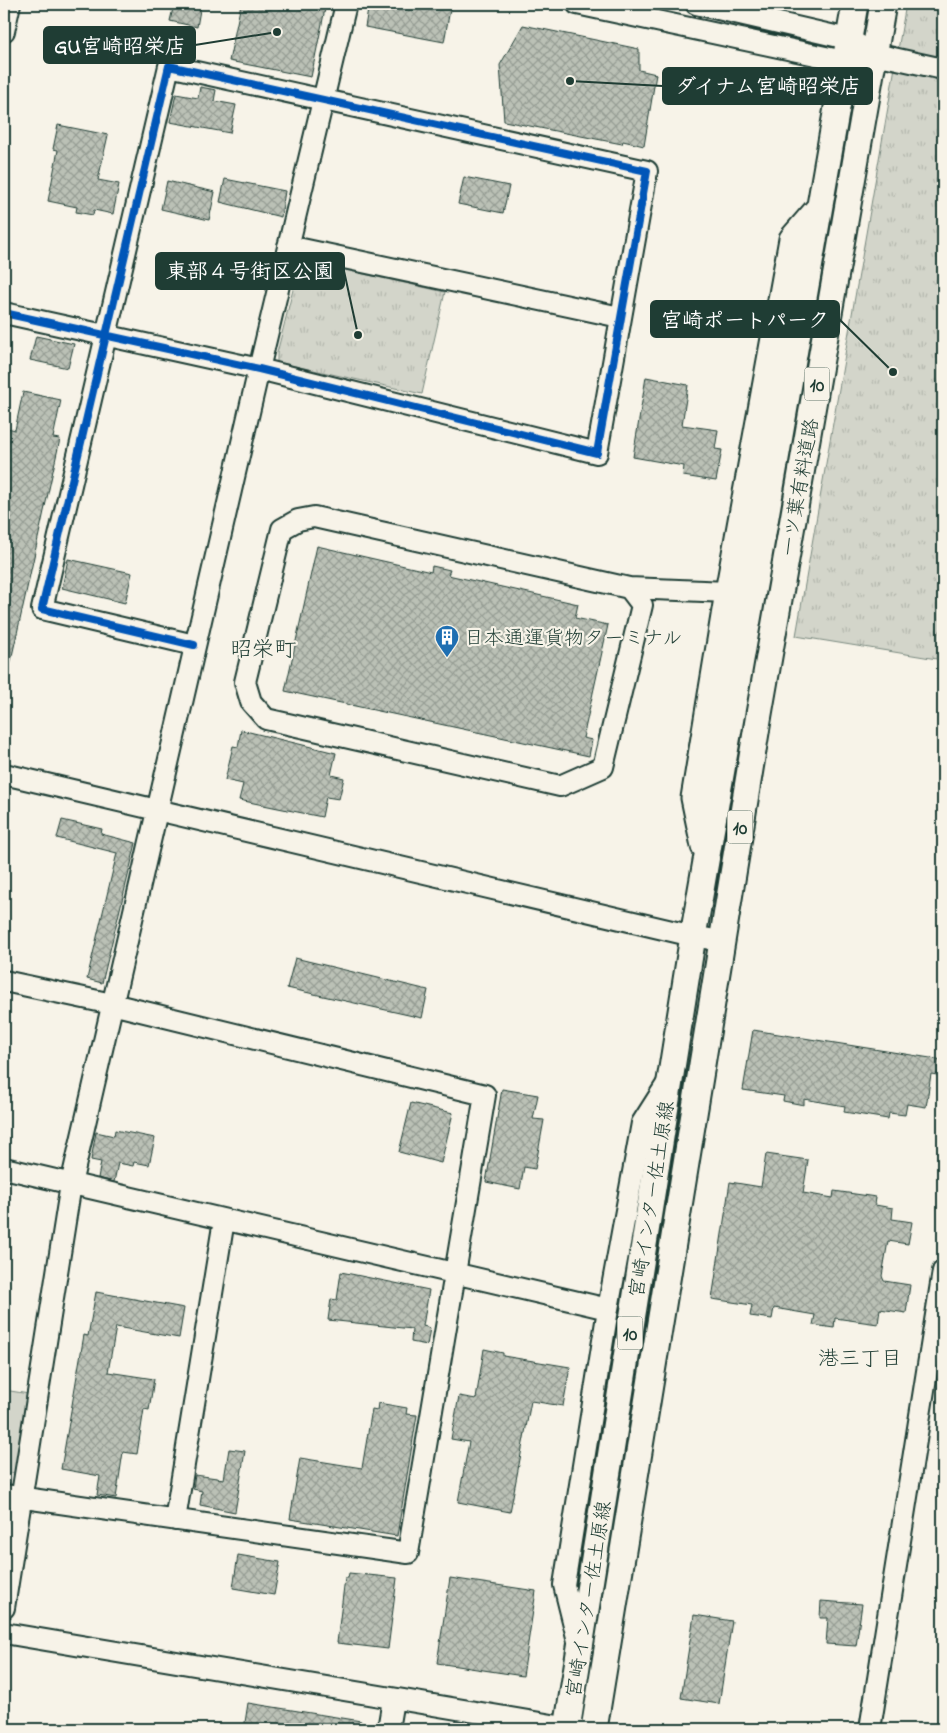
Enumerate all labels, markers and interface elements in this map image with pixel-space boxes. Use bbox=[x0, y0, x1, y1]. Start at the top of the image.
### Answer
callout: GU宮崎昭栄店 bbox=[44, 27, 195, 63]
text: GU宮崎昭栄店 bbox=[54, 33, 186, 63]
callout: ダイナム宮崎昭栄店 bbox=[663, 68, 872, 104]
text: ダイナム宮崎昭栄店 bbox=[675, 73, 861, 103]
callout: 東部４号街区公園 bbox=[156, 253, 344, 289]
text: 東部４号街区公園 bbox=[166, 258, 334, 288]
callout: 宮崎ポートパーク bbox=[651, 301, 839, 337]
text: 宮崎ポートパーク bbox=[661, 307, 829, 337]
road number: 10 bbox=[804, 368, 830, 400]
street label: 一ツ葉有料道路 bbox=[775, 416, 828, 559]
building icon: 日本通運貨物ターミナル bbox=[434, 624, 460, 658]
place label: 日本通運貨物ターミナル bbox=[464, 625, 682, 654]
district label: 昭栄町 bbox=[230, 635, 296, 667]
road number: 10 bbox=[728, 810, 752, 844]
street label: 宮崎インター佐土原線 bbox=[624, 1099, 683, 1300]
road number: 10 bbox=[618, 1316, 642, 1350]
district label: 港三丁目 bbox=[818, 1345, 902, 1375]
street label: 宮崎インター佐土原線 bbox=[561, 1499, 620, 1700]

